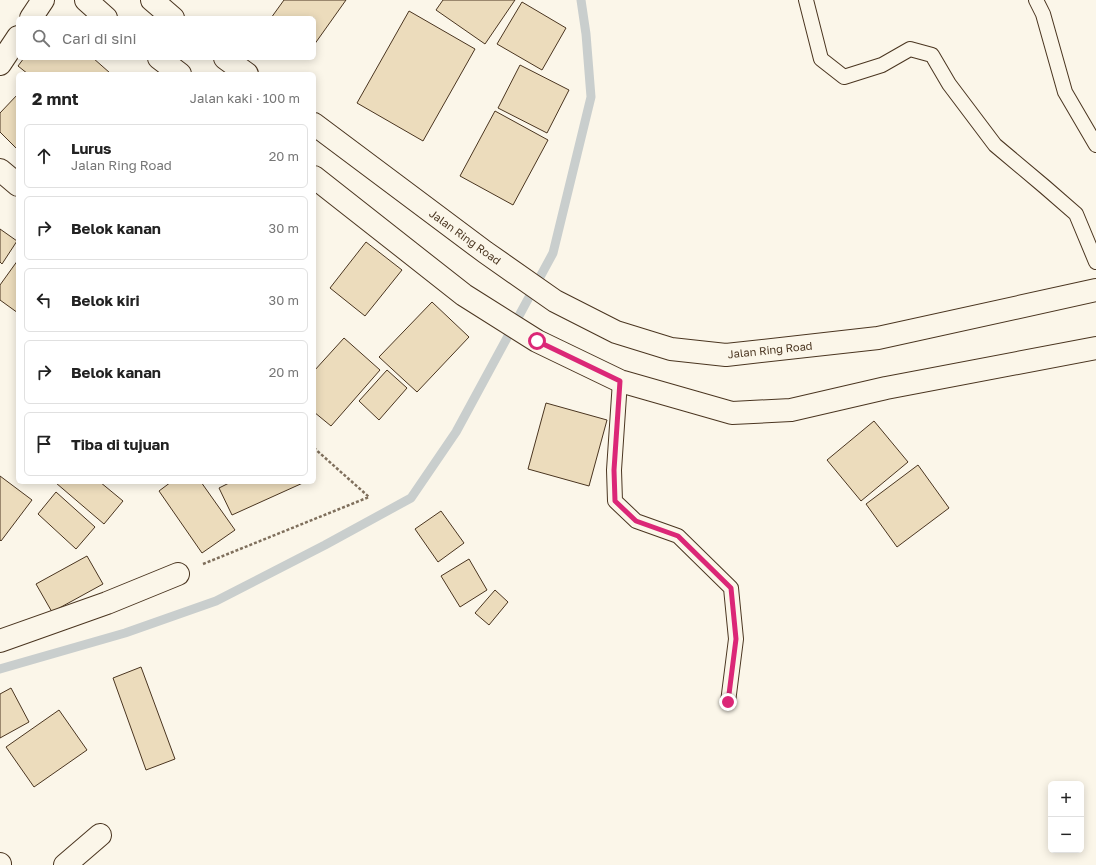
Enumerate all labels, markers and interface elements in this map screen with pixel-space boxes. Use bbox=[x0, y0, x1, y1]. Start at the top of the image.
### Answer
search box bbox=[16, 16, 316, 60]
icon: search bbox=[30, 27, 52, 49]
text: Cari di sini bbox=[62, 29, 137, 47]
text: 2 mnt bbox=[32, 88, 79, 109]
text: Jalan kaki · 100 m bbox=[190, 90, 300, 106]
text: Lurus bbox=[71, 139, 112, 157]
icon: ahead bbox=[33, 145, 55, 167]
text: 20 m bbox=[269, 148, 299, 164]
text: Jalan Ring Road bbox=[71, 157, 172, 173]
street label: Jalan Ring Road bbox=[427, 206, 504, 267]
icon: right bbox=[33, 217, 55, 239]
text: Belok kanan bbox=[71, 219, 161, 237]
text: 30 m bbox=[269, 220, 299, 236]
icon: left bbox=[33, 289, 55, 311]
text: Belok kiri bbox=[71, 291, 140, 309]
text: 30 m bbox=[269, 292, 299, 308]
route start bbox=[528, 332, 546, 350]
street label: Jalan Ring Road bbox=[727, 339, 813, 360]
icon: right bbox=[33, 361, 55, 383]
text: Belok kanan bbox=[71, 363, 161, 381]
text: 20 m bbox=[269, 364, 299, 380]
icon: arrive bbox=[33, 433, 55, 455]
text: Tiba di tujuan bbox=[71, 435, 169, 453]
route end bbox=[719, 693, 737, 711]
map controls bbox=[1048, 781, 1084, 853]
button: + bbox=[1048, 781, 1084, 817]
button: − bbox=[1048, 817, 1084, 853]

